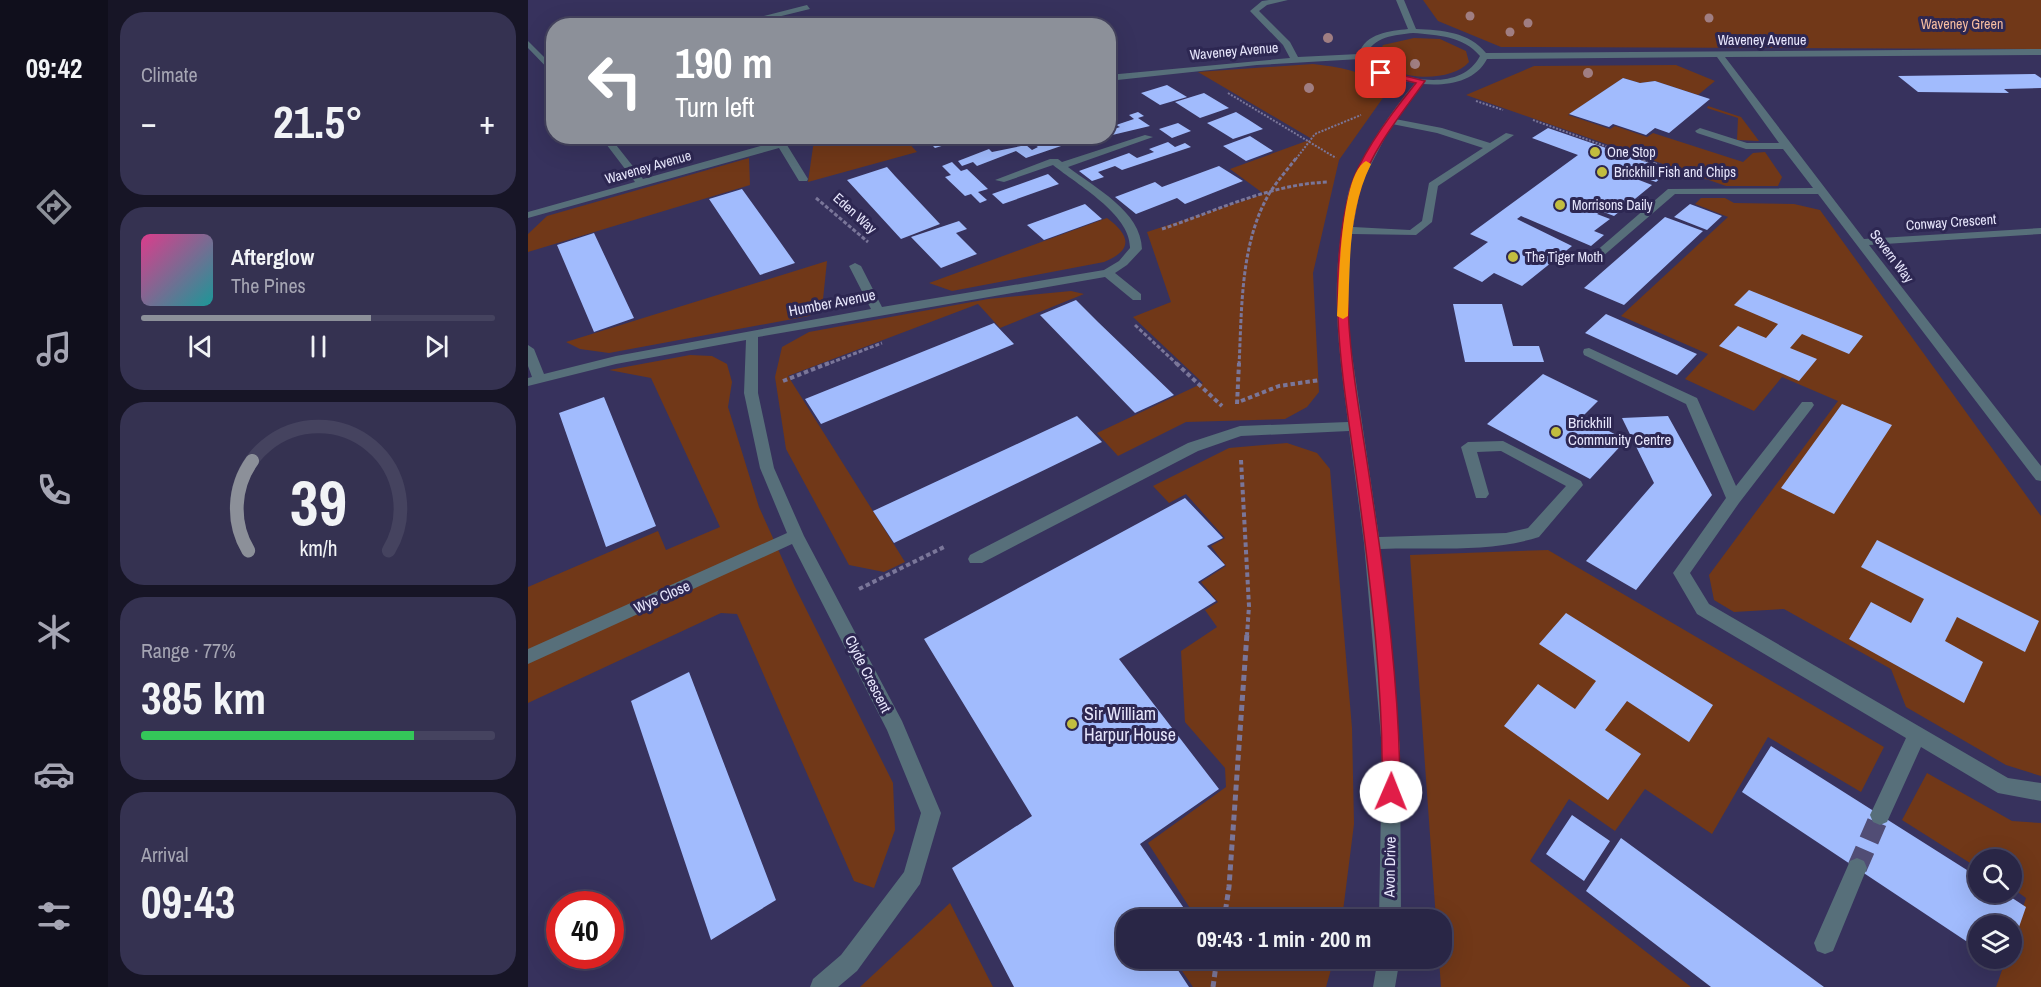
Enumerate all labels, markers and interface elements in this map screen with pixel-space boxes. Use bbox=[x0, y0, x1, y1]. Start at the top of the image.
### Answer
park label: Waveney Green bbox=[1921, 15, 2003, 33]
street label: Waveney Avenue bbox=[1718, 31, 1806, 49]
text: 190 m bbox=[675, 35, 773, 91]
street label: Waveney Avenue bbox=[1189, 38, 1279, 64]
icon: left bbox=[576, 42, 654, 120]
pin bbox=[1355, 47, 1406, 98]
text: 09:42 bbox=[26, 50, 82, 86]
icon: arrive bbox=[1364, 56, 1397, 89]
text: Climate bbox=[141, 61, 198, 88]
text: Turn left bbox=[675, 89, 754, 125]
text: 21.5° bbox=[273, 91, 363, 152]
text: − bbox=[141, 100, 157, 144]
text: + bbox=[479, 100, 495, 144]
place label: One Stop bbox=[1607, 143, 1656, 161]
marker: One Stop bbox=[1588, 145, 1602, 159]
street label: Waveney Avenue bbox=[603, 146, 693, 188]
place label: Brickhill Fish and Chips bbox=[1614, 163, 1736, 181]
marker: Brickhill Fish and Chips bbox=[1595, 165, 1609, 179]
icon: directions bbox=[33, 186, 75, 228]
street label: Eden Way bbox=[829, 189, 881, 237]
place label: Morrisons Daily bbox=[1572, 196, 1653, 214]
marker: Morrisons Daily bbox=[1553, 198, 1567, 212]
street label: Conway Crescent bbox=[1905, 210, 1997, 234]
street label: Severn Way bbox=[1866, 226, 1918, 286]
text: Afterglow bbox=[231, 242, 314, 272]
place label: The Tiger Moth bbox=[1525, 248, 1603, 266]
marker: The Tiger Moth bbox=[1506, 250, 1520, 264]
text: The Pines bbox=[231, 272, 306, 299]
street label: Humber Avenue bbox=[787, 284, 877, 321]
icon: music bbox=[33, 328, 75, 370]
icon: previous bbox=[184, 330, 217, 363]
icon: pause bbox=[302, 330, 335, 363]
icon: next bbox=[420, 330, 453, 363]
place label: Brickhill Community Centre bbox=[1568, 412, 1671, 450]
marker: Brickhill Community Centre bbox=[1549, 425, 1563, 439]
text: 39 bbox=[290, 460, 346, 544]
icon: phone bbox=[33, 469, 75, 511]
text: km/h bbox=[299, 534, 337, 563]
street label: Wye Close bbox=[630, 575, 693, 618]
icon: climate bbox=[33, 611, 75, 653]
street label: Clyde Crescent bbox=[840, 632, 897, 717]
text: Range · 77% bbox=[141, 637, 236, 664]
text: 385 km bbox=[141, 667, 266, 728]
place label: Sir William Harpur House bbox=[1084, 701, 1176, 747]
marker: Sir William Harpur House bbox=[1065, 717, 1079, 731]
icon: car bbox=[33, 753, 75, 795]
position arrow bbox=[1359, 760, 1423, 824]
street label: Avon Drive bbox=[1378, 836, 1401, 898]
text: Arrival bbox=[141, 841, 188, 868]
map controls bbox=[1968, 849, 2022, 969]
button: search bbox=[1968, 849, 2022, 903]
text: 09:43 bbox=[141, 871, 235, 932]
speed limit sign: 40 bbox=[546, 891, 624, 969]
icon: filters bbox=[33, 895, 75, 937]
button: layers bbox=[1968, 915, 2022, 969]
text: 09:43 · 1 min · 200 m bbox=[1197, 924, 1371, 954]

